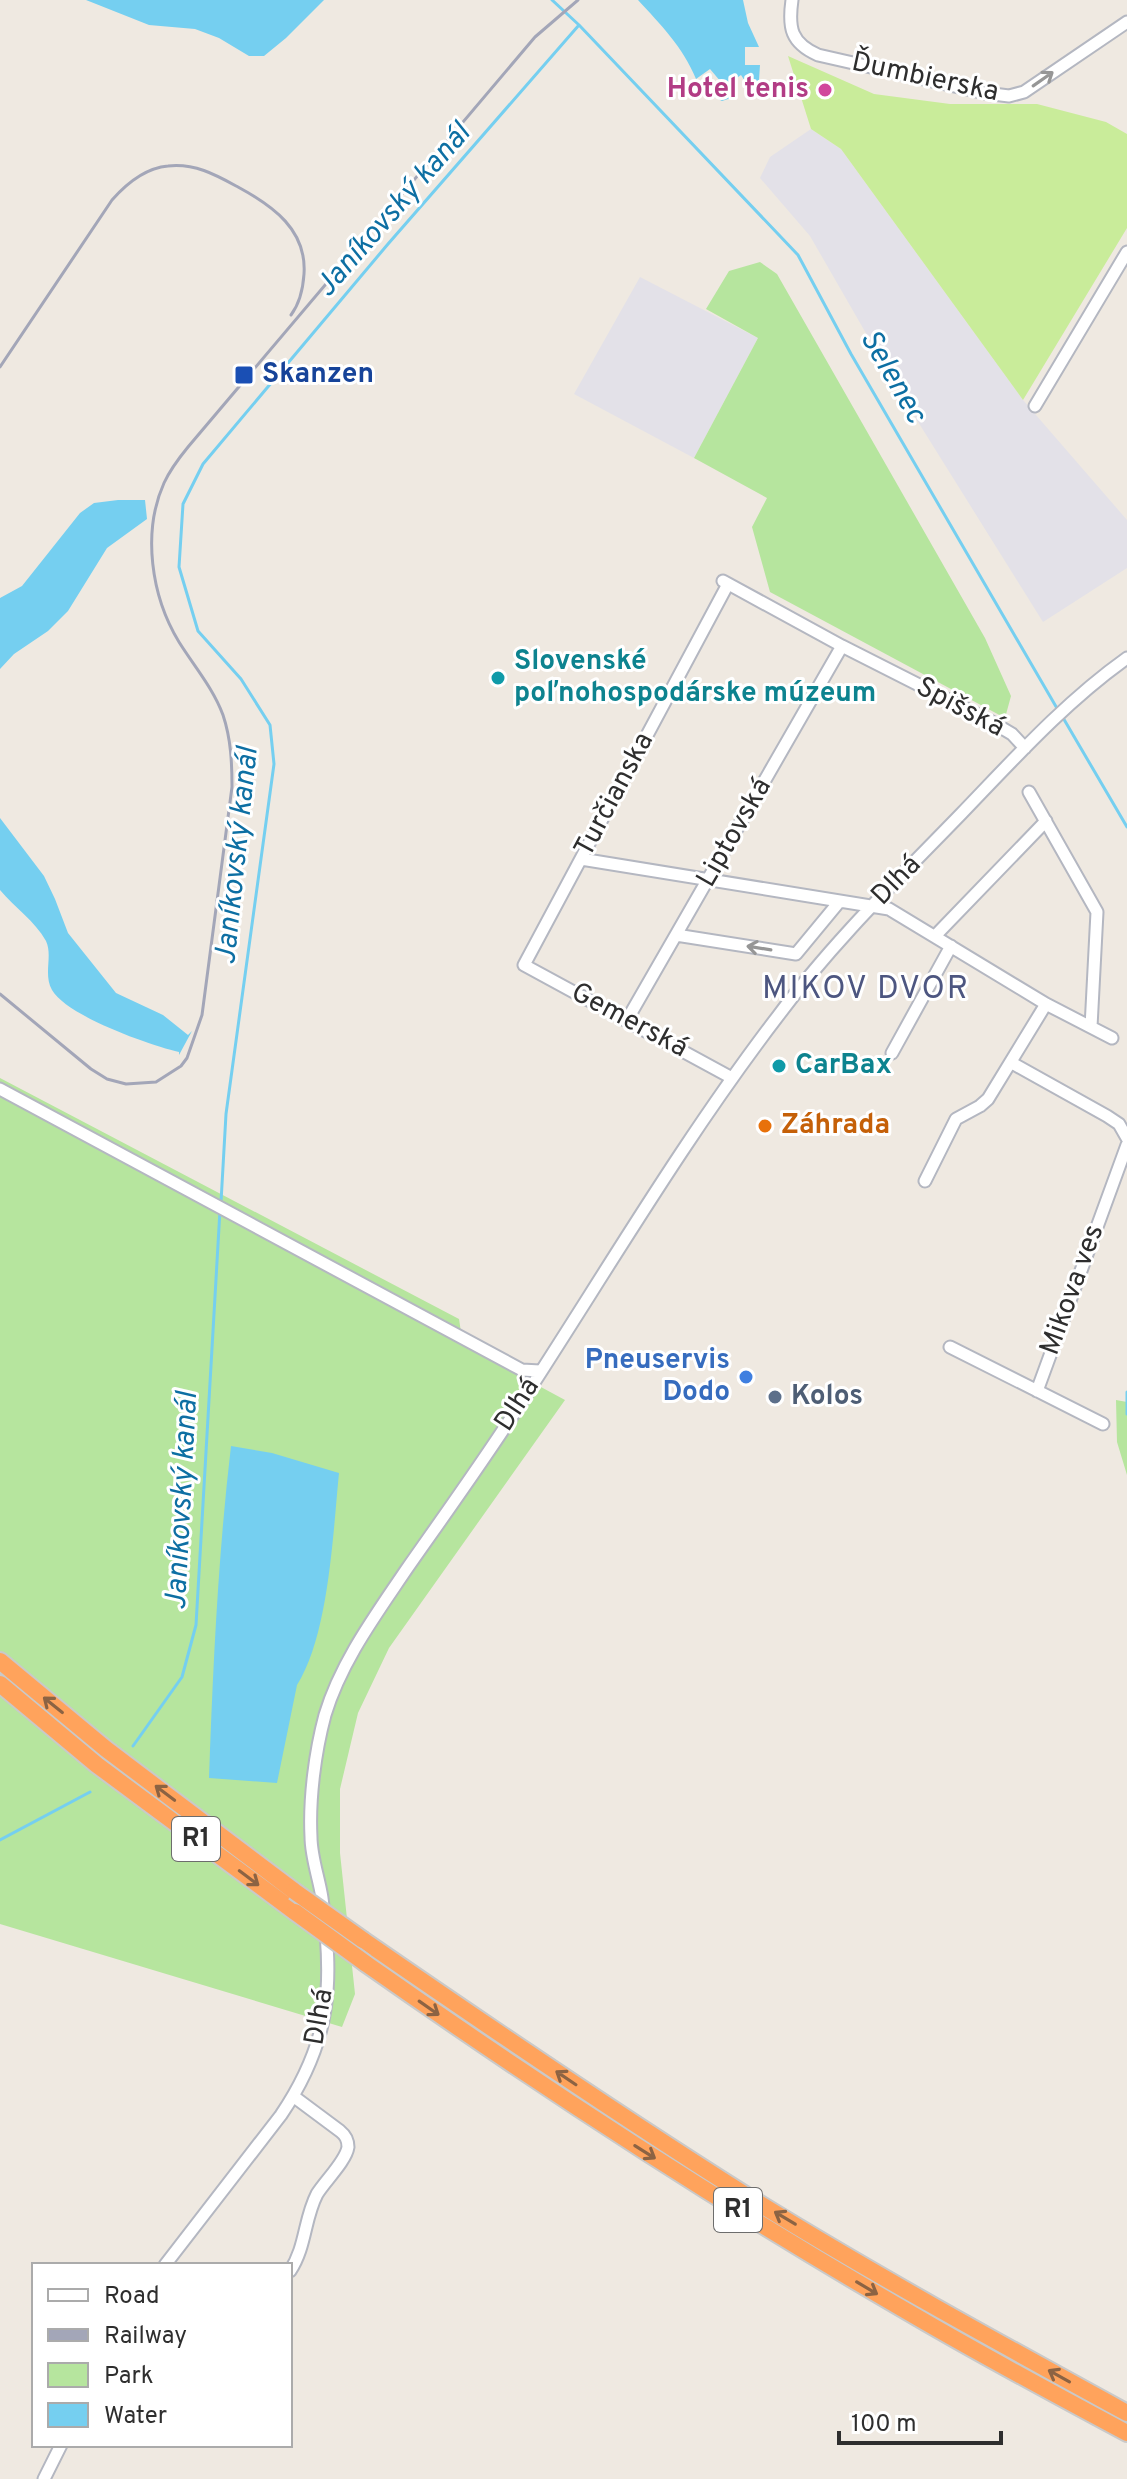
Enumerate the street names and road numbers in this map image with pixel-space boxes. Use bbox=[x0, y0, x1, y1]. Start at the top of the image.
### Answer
street label: Ďumbierska bbox=[848, 43, 1002, 111]
street label: Spišská bbox=[909, 670, 1011, 746]
street label: Turčianska bbox=[567, 726, 663, 864]
street label: Liptovská bbox=[689, 772, 781, 894]
street label: Dlhá bbox=[864, 848, 930, 914]
street label: Gemerská bbox=[564, 975, 694, 1067]
street label: Mikova ves bbox=[1033, 1220, 1113, 1360]
street label: Dlhá bbox=[487, 1371, 549, 1439]
road number: R1 bbox=[172, 1817, 220, 1861]
street label: Dlhá bbox=[297, 1986, 343, 2048]
road number: R1 bbox=[714, 2188, 762, 2232]

